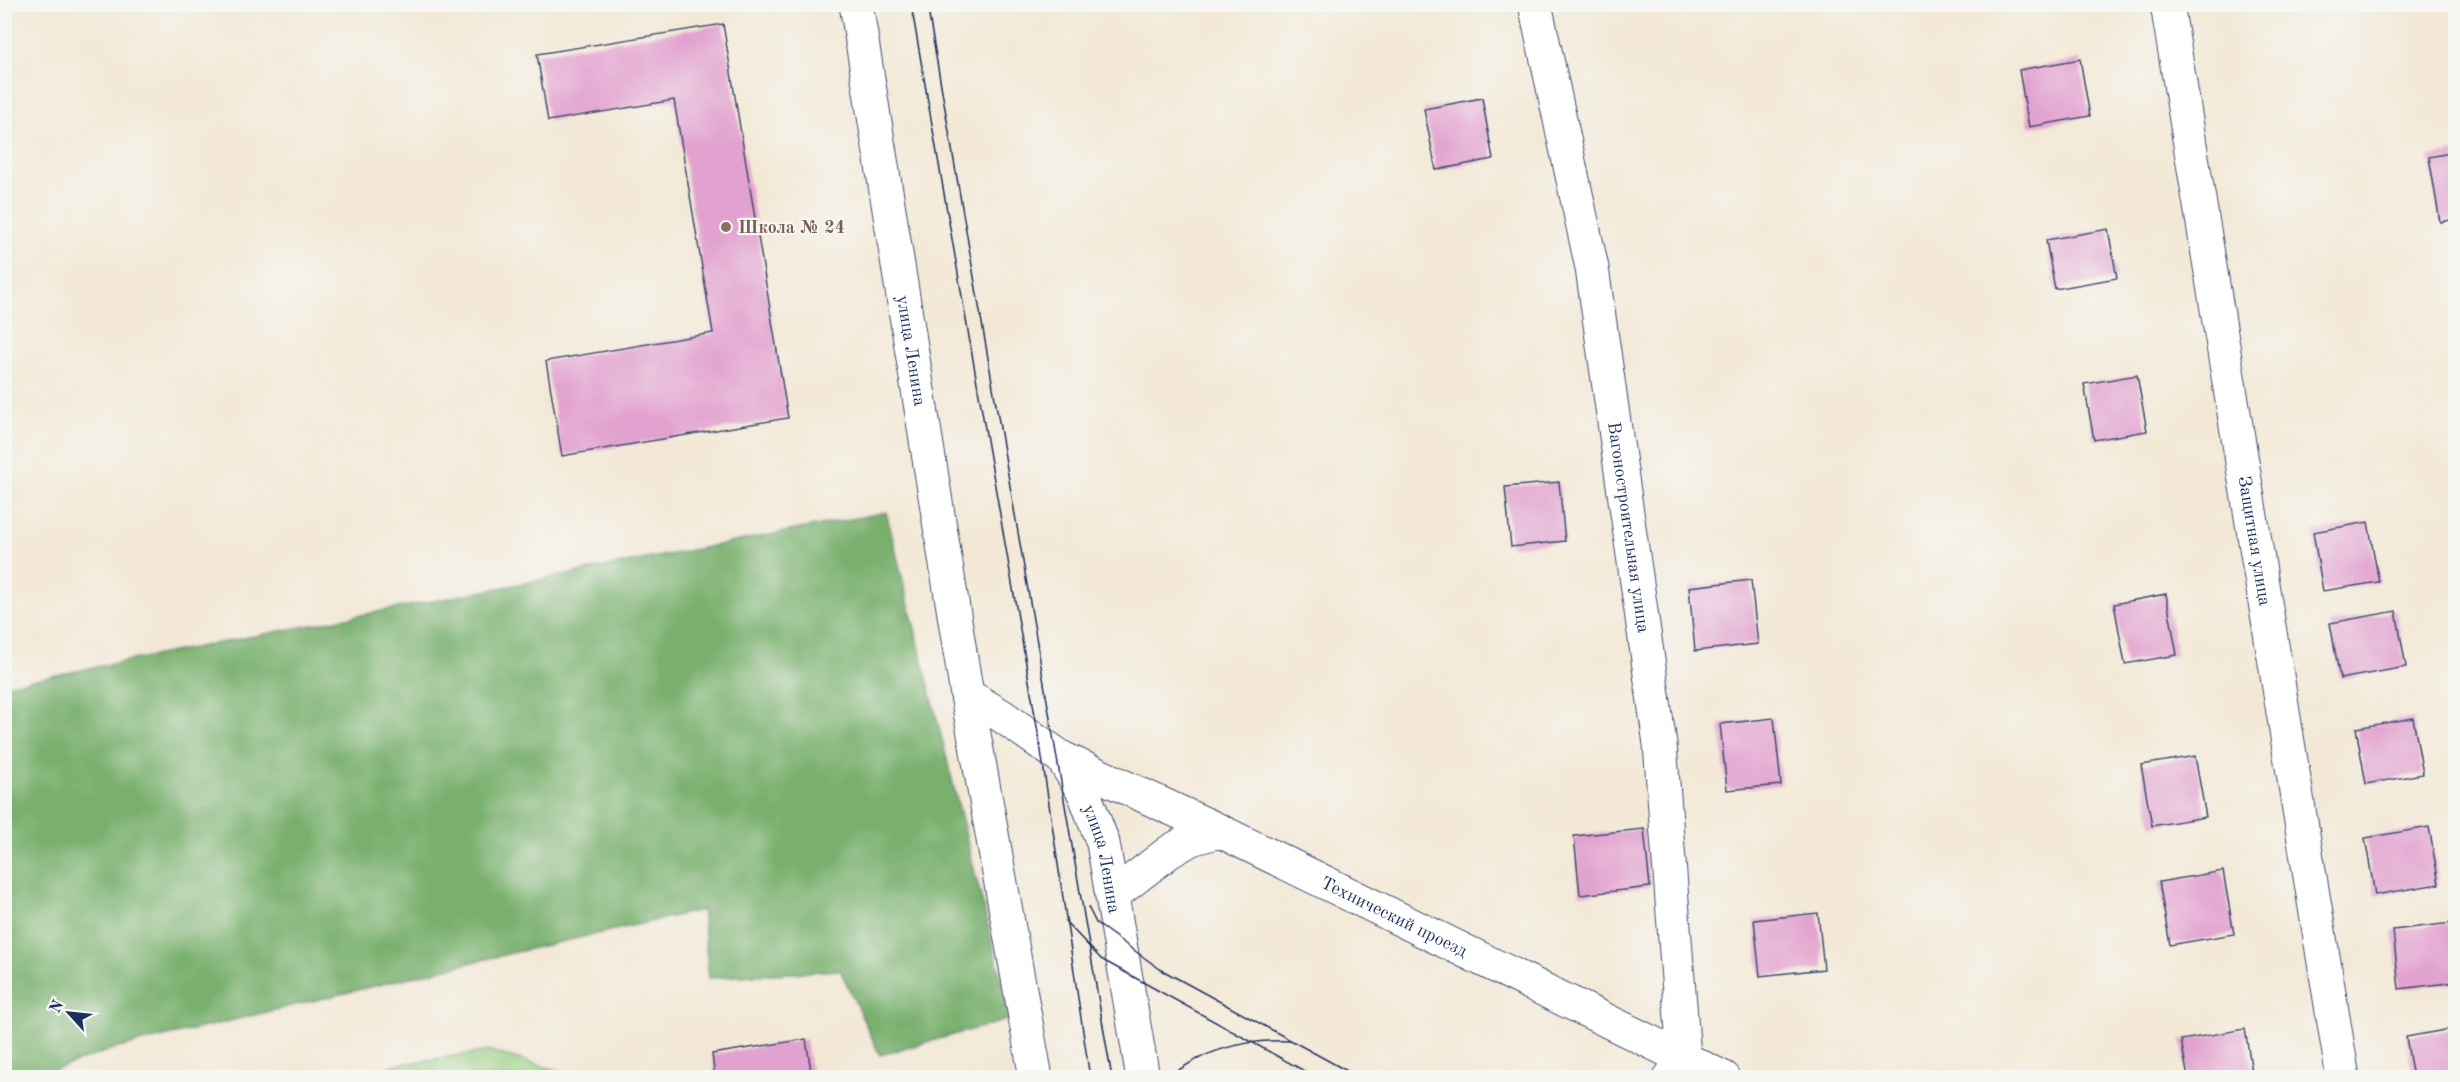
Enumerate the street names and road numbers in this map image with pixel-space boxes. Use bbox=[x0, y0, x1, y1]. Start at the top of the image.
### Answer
street label: улица Ленина bbox=[893, 294, 928, 407]
street label: Вагоностроительная улица bbox=[1604, 421, 1652, 634]
street label: Защитная улица bbox=[2234, 475, 2274, 607]
street label: улица Ленина bbox=[1079, 802, 1123, 915]
street label: Технический проезд bbox=[1318, 874, 1470, 961]

